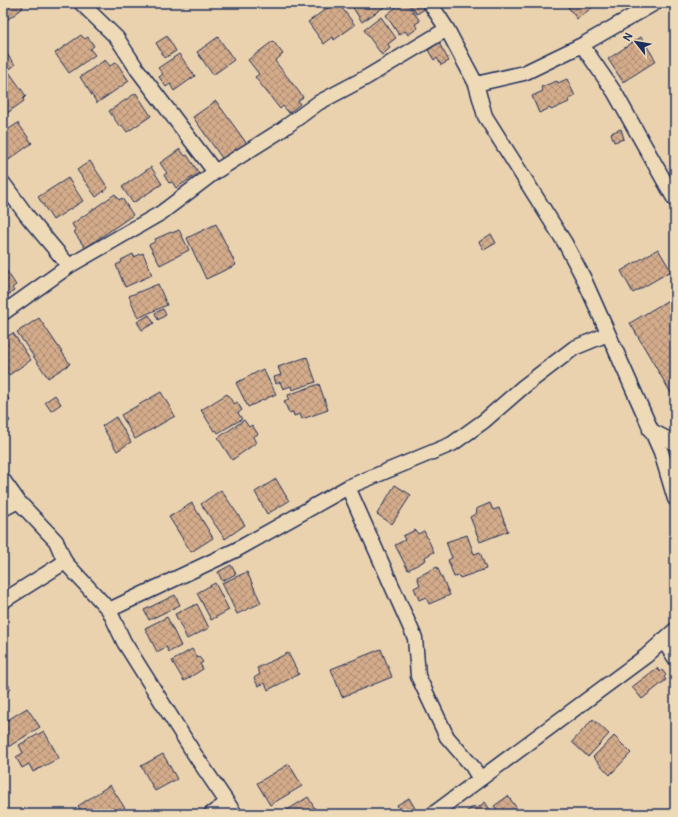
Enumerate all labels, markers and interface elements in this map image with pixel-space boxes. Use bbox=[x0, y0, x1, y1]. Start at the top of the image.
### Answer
north arrow bbox=[616, 22, 656, 62]
text: N bbox=[620, 30, 636, 44]

